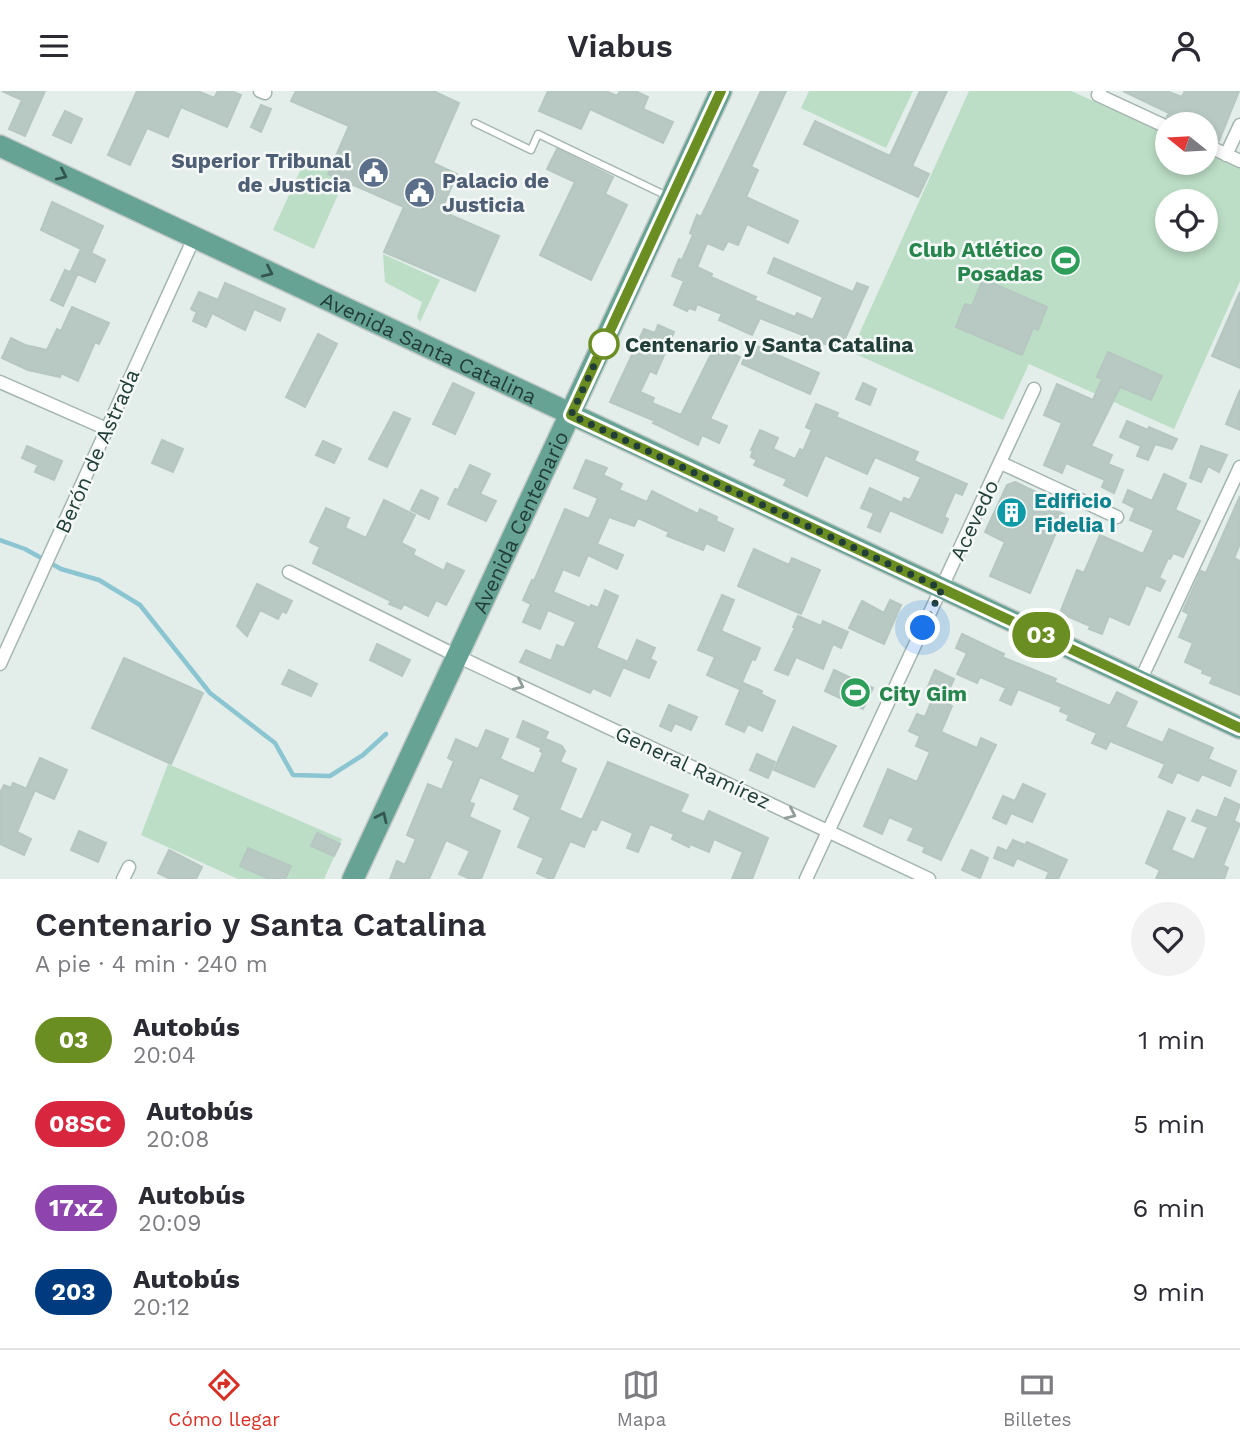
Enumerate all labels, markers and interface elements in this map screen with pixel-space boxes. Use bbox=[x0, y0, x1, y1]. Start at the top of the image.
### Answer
icon: menu bbox=[35, 27, 73, 65]
text: Viabus bbox=[567, 27, 673, 65]
icon: person bbox=[1167, 27, 1205, 65]
north arrow bbox=[1155, 112, 1218, 175]
map controls bbox=[1155, 112, 1218, 252]
place label: Superior Tribunal de Justicia bbox=[171, 148, 352, 197]
public building icon: Superior Tribunal de Justicia bbox=[357, 155, 391, 189]
one-way arrow bbox=[55, 167, 67, 181]
place label: Palacio de Justicia bbox=[442, 168, 549, 217]
public building icon: Palacio de Justicia bbox=[402, 175, 436, 209]
button: locate bbox=[1155, 189, 1218, 252]
place label: Club Atlético Posadas bbox=[909, 237, 1043, 286]
sports icon: Club Atlético Posadas bbox=[1049, 244, 1083, 278]
one-way arrow bbox=[261, 264, 273, 278]
street label: Avenida Santa Catalina bbox=[317, 286, 541, 409]
marker: Centenario y Santa Catalina bbox=[589, 329, 619, 359]
place label: Centenario y Santa Catalina bbox=[625, 332, 914, 357]
street label: Berón de Astrada bbox=[50, 365, 145, 537]
street label: Avenida Centenario bbox=[466, 427, 573, 617]
street label: Acevedo bbox=[944, 476, 1004, 564]
place label: Edificio Fidelia I bbox=[1034, 488, 1116, 537]
building icon: Edificio Fidelia I bbox=[994, 495, 1028, 529]
your location bbox=[905, 610, 940, 645]
line badge: 03 bbox=[1010, 612, 1072, 658]
text: 03 bbox=[1026, 621, 1056, 649]
sports icon: City Gim bbox=[839, 676, 873, 710]
one-way arrow bbox=[512, 677, 524, 691]
place label: City Gim bbox=[879, 681, 967, 706]
street label: General Ramírez bbox=[611, 720, 775, 814]
one-way arrow bbox=[784, 805, 796, 819]
one-way arrow bbox=[374, 812, 388, 824]
button: heart bbox=[1131, 902, 1205, 976]
text: Centenario y Santa Catalina bbox=[35, 905, 486, 944]
text: A pie · 4 min · 240 m bbox=[35, 951, 268, 978]
text: Autobús bbox=[133, 1012, 240, 1042]
text: 1 min bbox=[1138, 1025, 1205, 1055]
text: 03 bbox=[59, 1026, 88, 1054]
text: 20:04 bbox=[133, 1042, 196, 1069]
text: Autobús bbox=[146, 1096, 253, 1126]
text: 5 min bbox=[1133, 1109, 1205, 1139]
text: 08SC bbox=[49, 1110, 111, 1138]
text: 20:08 bbox=[146, 1126, 209, 1153]
text: Autobús bbox=[138, 1180, 245, 1210]
text: 6 min bbox=[1133, 1193, 1205, 1223]
text: 17xZ bbox=[49, 1194, 103, 1222]
text: 20:09 bbox=[138, 1210, 201, 1237]
text: Autobús bbox=[133, 1264, 240, 1294]
text: 9 min bbox=[1132, 1277, 1205, 1307]
text: 203 bbox=[52, 1278, 95, 1306]
text: 20:12 bbox=[133, 1294, 190, 1321]
tab: Cómo llegar bbox=[168, 1366, 280, 1431]
tab: Mapa bbox=[617, 1366, 666, 1431]
tab: Billetes bbox=[1003, 1366, 1072, 1431]

